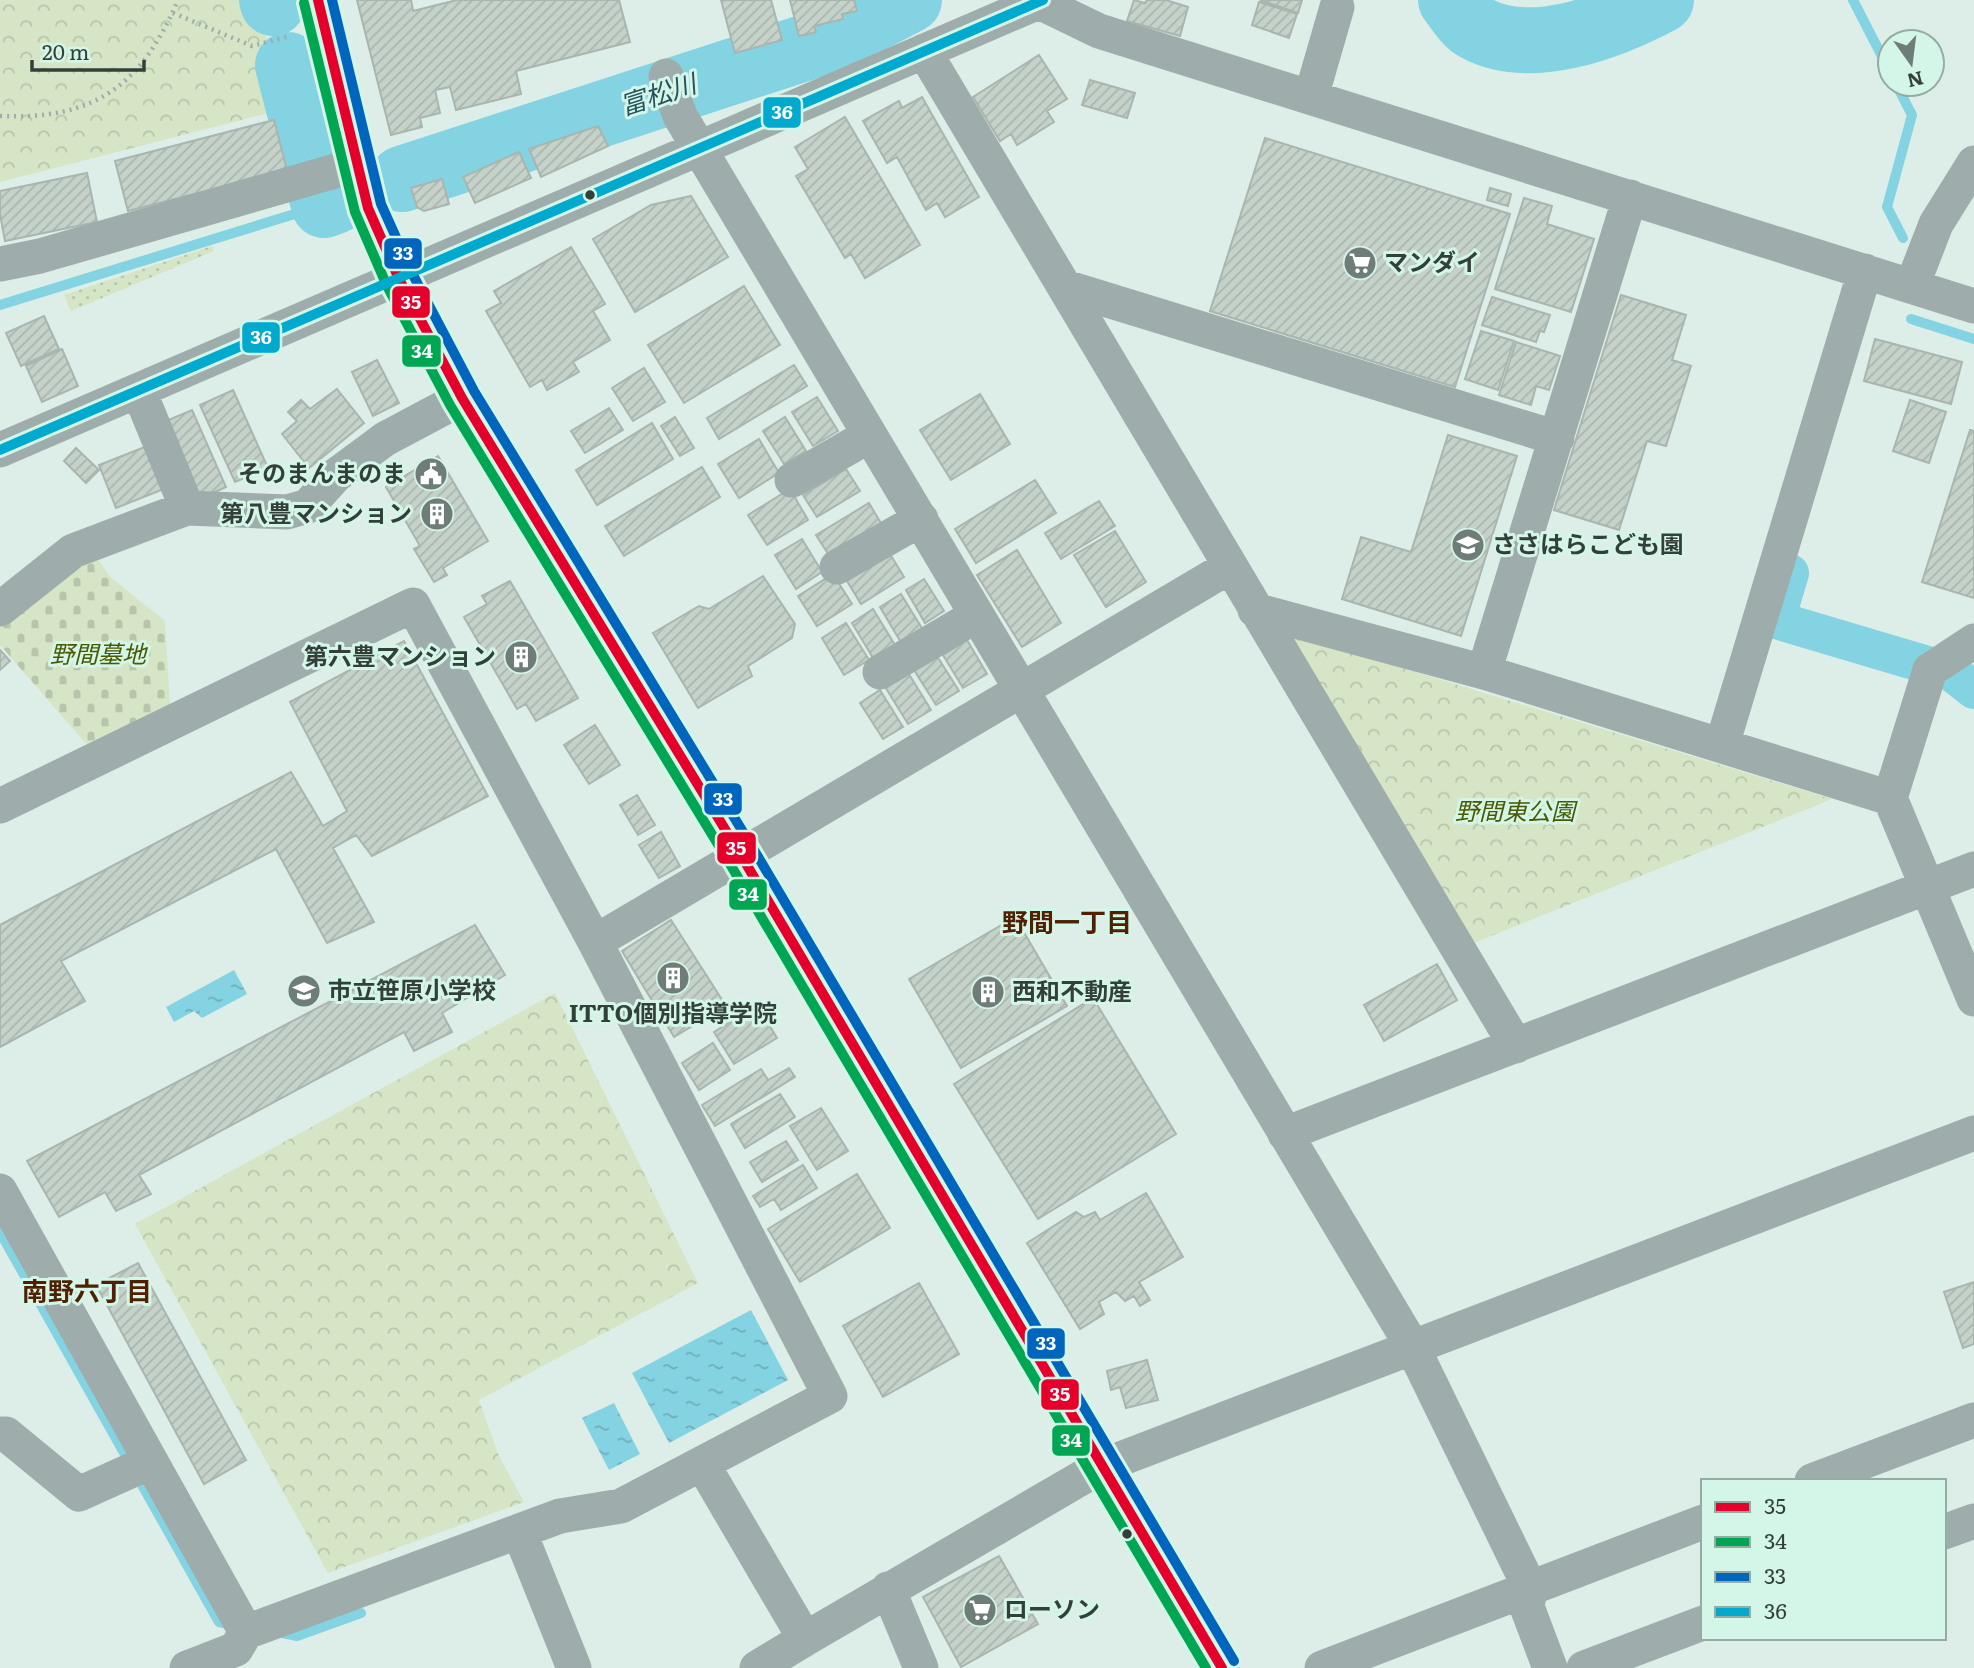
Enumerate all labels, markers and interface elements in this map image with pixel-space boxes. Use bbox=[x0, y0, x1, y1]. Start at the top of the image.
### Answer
scale bar bbox=[32, 28, 144, 72]
north arrow bbox=[1876, 28, 1946, 98]
text: 20 m bbox=[42, 35, 89, 66]
water label: 富松川 bbox=[614, 61, 703, 123]
text: N bbox=[1904, 65, 1926, 96]
line badge: 36 bbox=[762, 96, 802, 129]
text: 36 bbox=[771, 97, 793, 125]
unlabelled marker bbox=[583, 188, 597, 202]
line badge: 33 bbox=[383, 237, 423, 270]
text: 33 bbox=[393, 238, 413, 266]
place label: マンダイ bbox=[1384, 243, 1480, 278]
supermarket icon: マンダイ bbox=[1341, 244, 1379, 282]
line badge: 35 bbox=[391, 285, 431, 319]
text: 35 bbox=[401, 287, 421, 315]
line badge: 36 bbox=[241, 321, 281, 354]
text: 36 bbox=[250, 322, 272, 350]
line badge: 34 bbox=[401, 334, 442, 368]
text: 34 bbox=[411, 336, 434, 364]
place label: そのまんまのま bbox=[238, 454, 406, 489]
public building icon: そのまんまのま bbox=[412, 455, 450, 493]
place label: 第八豊マンション bbox=[220, 494, 412, 529]
building icon: 第八豊マンション bbox=[418, 495, 456, 533]
place label: ささはらこども園 bbox=[1492, 525, 1684, 560]
school or university icon: ささはらこども園 bbox=[1449, 526, 1487, 564]
park label: 野間墓地 bbox=[50, 635, 149, 670]
place label: 第六豊マンション bbox=[304, 637, 496, 672]
building icon: 第六豊マンション bbox=[502, 638, 540, 676]
line badge: 33 bbox=[703, 782, 743, 816]
text: 33 bbox=[713, 784, 733, 812]
park label: 野間東公園 bbox=[1455, 792, 1578, 827]
line badge: 35 bbox=[716, 831, 757, 865]
text: 35 bbox=[726, 833, 746, 861]
line badge: 34 bbox=[728, 878, 768, 911]
text: 34 bbox=[737, 879, 760, 907]
district label: 野間一丁目 bbox=[1002, 901, 1132, 940]
building icon: ITTO個別指導学院 bbox=[654, 959, 692, 997]
place label: 市立笹原小学校 bbox=[328, 971, 496, 1006]
school or university icon: 市立笹原小学校 bbox=[285, 972, 323, 1010]
place label: 西和不動産 bbox=[1012, 972, 1132, 1007]
building icon: 西和不動産 bbox=[969, 973, 1007, 1011]
place label: ITTO個別指導学院 bbox=[569, 994, 777, 1029]
district label: 南野六丁目 bbox=[22, 1270, 152, 1309]
line badge: 33 bbox=[1026, 1327, 1066, 1360]
text: 33 bbox=[1036, 1328, 1056, 1356]
line badge: 35 bbox=[1040, 1378, 1080, 1411]
text: 35 bbox=[1050, 1379, 1070, 1407]
line badge: 34 bbox=[1051, 1424, 1091, 1457]
text: 34 bbox=[1060, 1425, 1083, 1453]
legend bbox=[1701, 1479, 1946, 1640]
text: 35 bbox=[1764, 1489, 1786, 1520]
text: 34 bbox=[1764, 1524, 1787, 1555]
unlabelled marker bbox=[1120, 1527, 1134, 1541]
text: 33 bbox=[1764, 1559, 1786, 1590]
place label: ローソン bbox=[1004, 1590, 1100, 1625]
supermarket icon: ローソン bbox=[961, 1591, 999, 1629]
text: 36 bbox=[1764, 1594, 1787, 1625]

